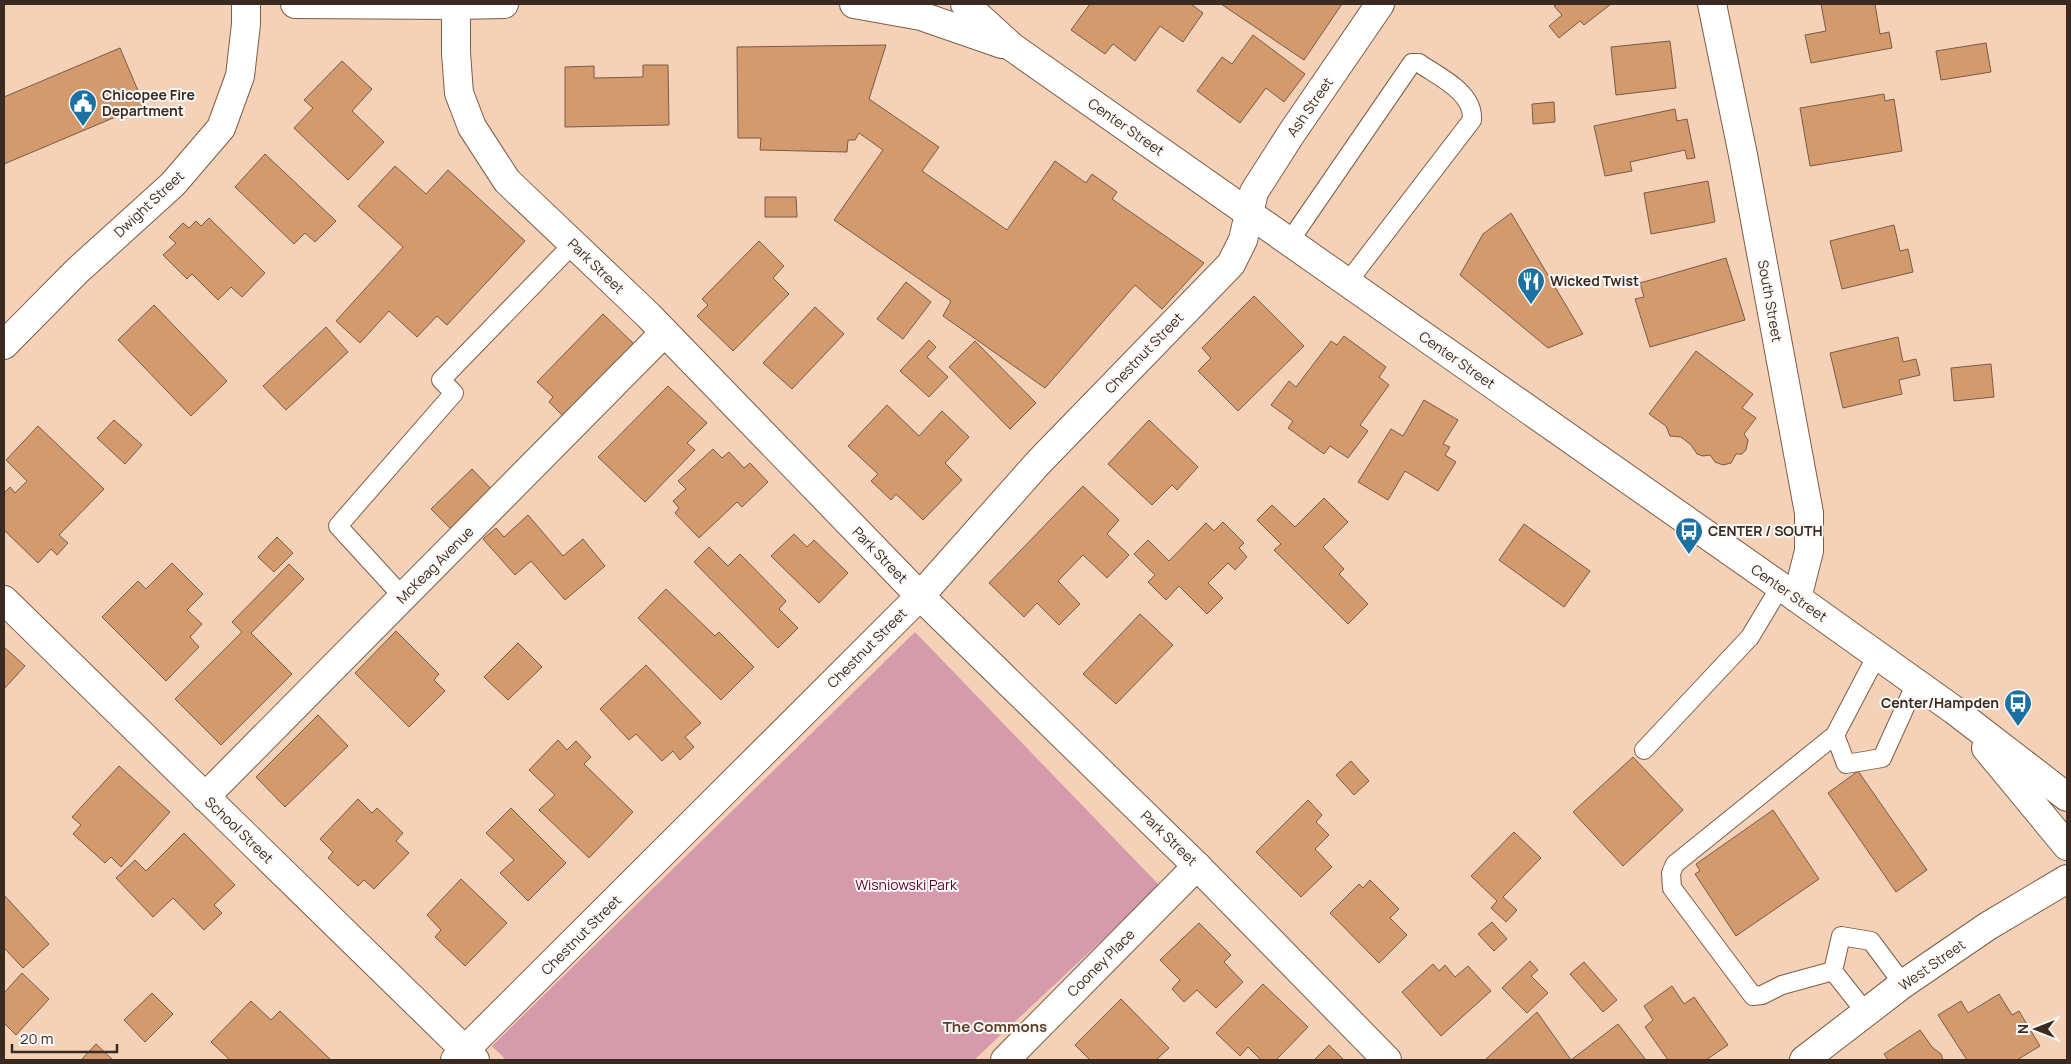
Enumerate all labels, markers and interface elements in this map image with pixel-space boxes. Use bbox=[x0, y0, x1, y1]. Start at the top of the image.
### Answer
street label: Ash Street bbox=[1282, 73, 1337, 140]
place label: Chicopee Fire Department bbox=[102, 85, 195, 120]
public building icon: Chicopee Fire Department bbox=[68, 88, 98, 127]
street label: Center Street bbox=[1084, 93, 1168, 160]
street label: Dwight Street bbox=[109, 166, 188, 241]
street label: Park Street bbox=[564, 234, 629, 298]
street label: South Street bbox=[1754, 258, 1787, 344]
restaurant icon: Wicked Twist bbox=[1516, 266, 1546, 305]
place label: Wicked Twist bbox=[1550, 271, 1639, 290]
street label: Chestnut Street bbox=[1100, 308, 1187, 397]
street label: Center Street bbox=[1415, 326, 1499, 393]
bus stop icon: CENTER / SOUTH bbox=[1674, 516, 1704, 555]
place label: CENTER / SOUTH bbox=[1708, 521, 1823, 540]
street label: McKeag Avenue bbox=[392, 522, 477, 607]
street label: Park Street bbox=[849, 522, 912, 587]
street label: Center Street bbox=[1747, 559, 1831, 626]
street label: Chestnut Street bbox=[823, 603, 911, 692]
bus stop icon: Center/Hampden bbox=[2003, 688, 2033, 727]
place label: Center/Hampden bbox=[1881, 693, 1999, 712]
street label: School Street bbox=[201, 792, 278, 867]
street label: Park Street bbox=[1137, 806, 1202, 870]
park label: Wisniowski Park bbox=[855, 875, 958, 894]
street label: Chestnut Street bbox=[537, 890, 625, 979]
street label: Cooney Place bbox=[1063, 925, 1139, 1001]
street label: West Street bbox=[1895, 934, 1969, 995]
north arrow bbox=[2011, 1004, 2061, 1054]
district label: The Commons bbox=[943, 1016, 1047, 1037]
scale bar bbox=[12, 1022, 118, 1054]
text: N bbox=[2013, 1024, 2032, 1034]
text: 20 m bbox=[20, 1028, 53, 1049]

